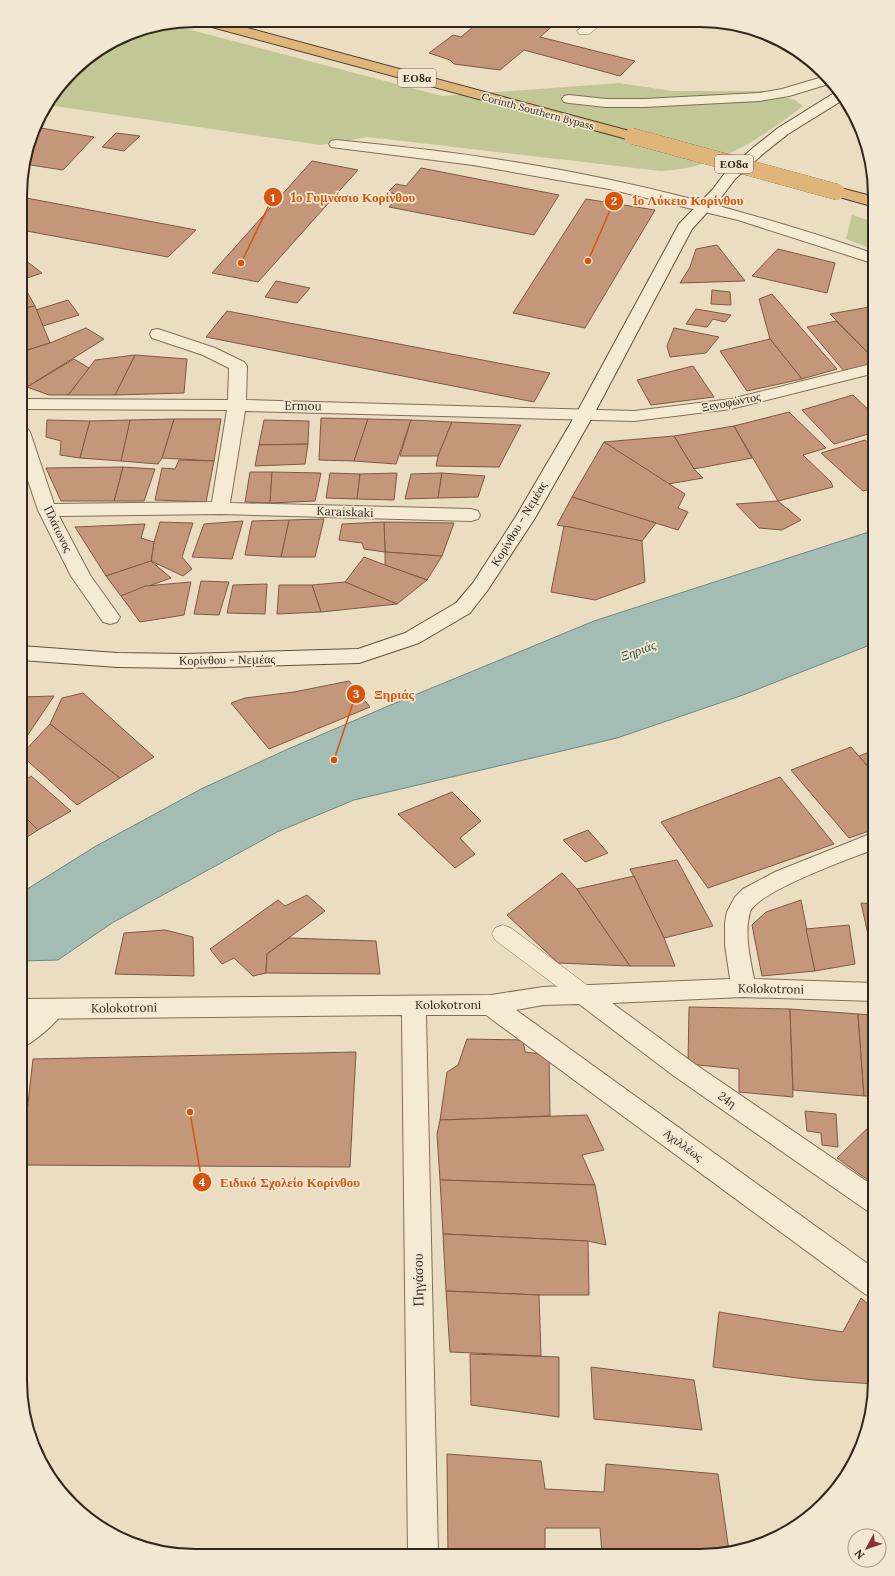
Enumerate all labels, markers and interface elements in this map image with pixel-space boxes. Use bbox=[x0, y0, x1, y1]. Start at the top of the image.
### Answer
road number: ΕΟ8α bbox=[398, 69, 436, 87]
street label: Corinth Southern Bypass bbox=[480, 90, 596, 133]
road number: ΕΟ8α bbox=[715, 155, 753, 173]
callout: 1ο Γυμνάσιο Κορίνθου bbox=[263, 185, 424, 210]
callout: 1ο Λύκειο Κορίνθου bbox=[604, 188, 751, 213]
text: 1ο Γυμνάσιο Κορίνθου bbox=[291, 189, 416, 206]
text: 1 bbox=[271, 190, 276, 205]
text: 1ο Λύκειο Κορίνθου bbox=[632, 192, 744, 209]
text: 2 bbox=[611, 193, 617, 208]
street label: Ξενοφώντος bbox=[700, 388, 762, 415]
street label: Ermou bbox=[284, 398, 322, 413]
street label: Κορίνθου - Νεμέας bbox=[487, 478, 550, 569]
street label: Πλάτωνος bbox=[41, 503, 76, 555]
street label: Karaiskaki bbox=[316, 503, 374, 520]
water label: Ξηριάς bbox=[618, 636, 659, 665]
street label: Κορίνθου - Νεμέας bbox=[179, 651, 276, 668]
callout: Ξηριάς bbox=[346, 682, 421, 707]
text: 3 bbox=[353, 686, 360, 701]
text: Ξηριάς bbox=[374, 686, 414, 703]
street label: Kolokotroni bbox=[738, 980, 804, 997]
street label: Kolokotroni bbox=[415, 997, 481, 1012]
street label: Kolokotroni bbox=[91, 999, 157, 1016]
street label: 24η bbox=[715, 1088, 739, 1111]
street label: Αχιλλέως bbox=[660, 1125, 706, 1164]
callout: Ειδικό Σχολείο Κορίνθου bbox=[192, 1170, 368, 1195]
text: 4 bbox=[199, 1174, 206, 1189]
text: Ειδικό Σχολείο Κορίνθου bbox=[220, 1174, 360, 1191]
street label: Πηγάσου bbox=[409, 1253, 427, 1307]
north arrow bbox=[847, 1528, 887, 1568]
text: N bbox=[851, 1546, 867, 1562]

